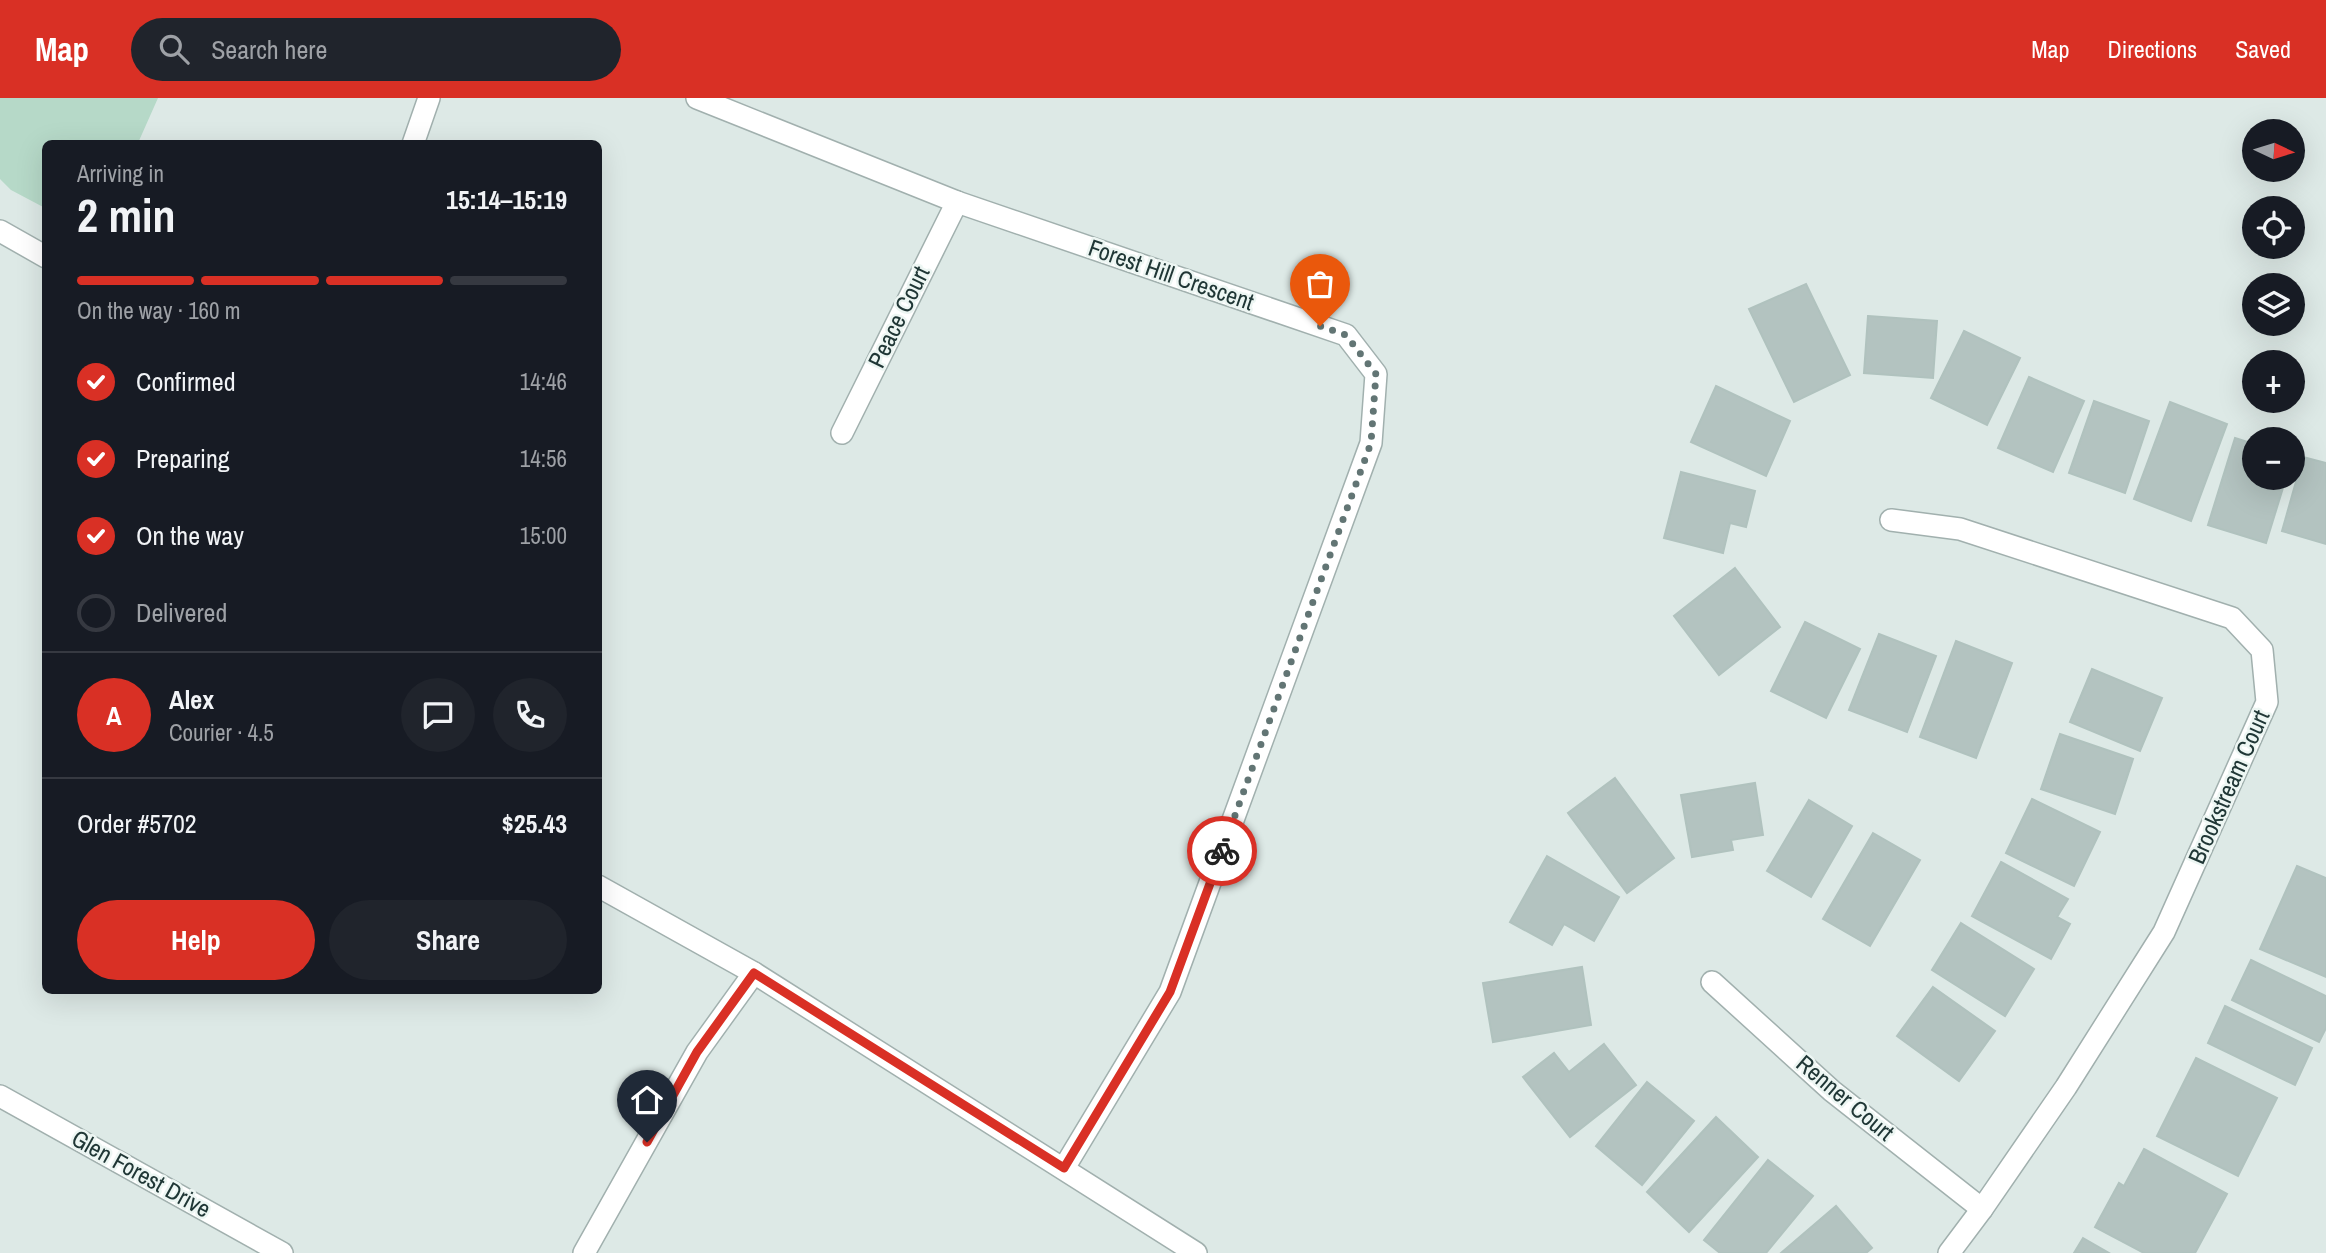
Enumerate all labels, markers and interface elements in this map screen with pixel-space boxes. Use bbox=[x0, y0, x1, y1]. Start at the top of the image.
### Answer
search box bbox=[131, 18, 621, 81]
text: Map bbox=[35, 27, 89, 71]
icon: search bbox=[155, 30, 193, 68]
text: Search here bbox=[211, 32, 327, 67]
text: Map bbox=[2031, 33, 2069, 65]
text: Directions bbox=[2107, 33, 2197, 65]
text: Saved bbox=[2235, 33, 2291, 65]
north arrow bbox=[2242, 119, 2305, 182]
map controls bbox=[2242, 119, 2305, 490]
text: Arriving in bbox=[77, 158, 164, 189]
text: 15:14–15:19 bbox=[446, 182, 567, 217]
text: 2 min bbox=[77, 184, 176, 246]
button: locate bbox=[2242, 196, 2305, 259]
street label: Forest Hill Crescent bbox=[1084, 231, 1259, 318]
pin bbox=[1290, 254, 1350, 326]
street label: Peace Court bbox=[860, 260, 937, 373]
icon: bag bbox=[1301, 265, 1339, 303]
button: layers bbox=[2242, 273, 2305, 336]
text: On the way · 160 m bbox=[77, 295, 241, 326]
button: + bbox=[2242, 350, 2305, 413]
icon: check bbox=[77, 363, 115, 401]
text: Confirmed bbox=[136, 364, 236, 399]
text: 14:46 bbox=[520, 366, 567, 397]
button: − bbox=[2242, 427, 2305, 490]
icon: check bbox=[77, 440, 115, 478]
text: Preparing bbox=[136, 441, 230, 476]
text: 14:56 bbox=[520, 443, 567, 474]
icon: check bbox=[77, 517, 115, 555]
text: On the way bbox=[136, 518, 244, 553]
text: 15:00 bbox=[520, 520, 567, 551]
text: Delivered bbox=[136, 595, 227, 630]
button: chat bbox=[401, 678, 475, 752]
button: phone bbox=[493, 678, 567, 752]
text: Alex bbox=[169, 682, 214, 717]
text: A bbox=[106, 698, 122, 733]
street label: Brookstream Court bbox=[2180, 704, 2277, 869]
text: Courier · 4.5 bbox=[169, 717, 274, 748]
text: Order #5702 bbox=[77, 806, 197, 841]
text: $25.43 bbox=[502, 806, 567, 841]
courier bbox=[1187, 816, 1257, 886]
icon: bike bbox=[1203, 832, 1241, 870]
button: Help bbox=[77, 900, 315, 980]
button: Share bbox=[329, 900, 567, 980]
street label: Renner Court bbox=[1790, 1047, 1902, 1148]
pin bbox=[617, 1070, 677, 1142]
icon: home bbox=[628, 1081, 666, 1119]
street label: Glen Forest Drive bbox=[66, 1122, 217, 1225]

